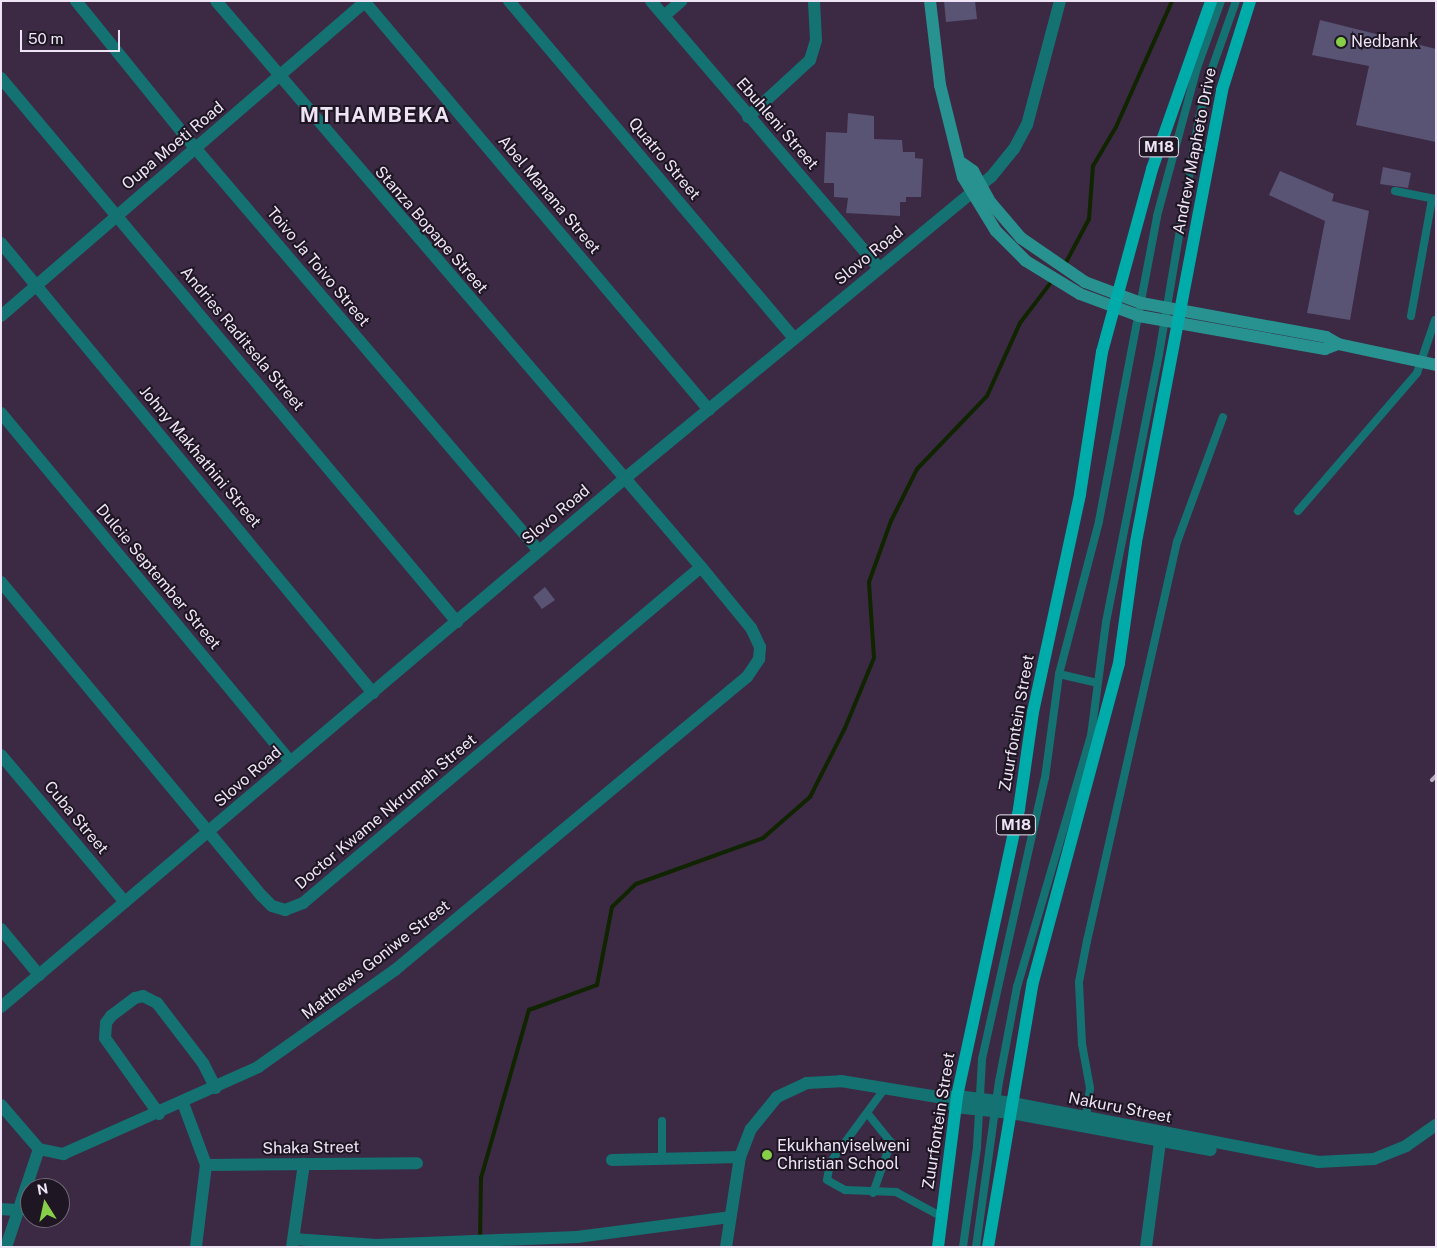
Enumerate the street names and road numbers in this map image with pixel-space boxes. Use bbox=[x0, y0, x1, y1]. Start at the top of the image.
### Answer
street label: Andrew Mapheto Drive bbox=[1169, 66, 1221, 236]
street label: Ebuhleni Street bbox=[732, 74, 822, 174]
street label: Oupa Moeti Road bbox=[118, 98, 228, 194]
street label: Quatro Street bbox=[624, 114, 704, 204]
street label: Abel Manana Street bbox=[494, 132, 604, 258]
road number: M18 bbox=[1138, 134, 1180, 160]
street label: Stanza Bopape Street bbox=[370, 162, 492, 298]
street label: Toivo Ja Toivo Street bbox=[262, 203, 374, 331]
street label: Slovo Road bbox=[831, 222, 907, 290]
street label: Andries Raditsela Street bbox=[176, 263, 308, 415]
street label: Johny Makhathini Street bbox=[135, 382, 265, 532]
street label: Slovo Road bbox=[518, 481, 594, 549]
street label: Dulcie September Street bbox=[92, 500, 224, 654]
street label: Zuurfontein Street bbox=[996, 653, 1038, 793]
street label: Doctor Kwame Nkrumah Street bbox=[291, 730, 481, 894]
street label: Slovo Road bbox=[210, 743, 286, 811]
street label: Cuba Street bbox=[40, 778, 112, 858]
road number: M18 bbox=[995, 812, 1037, 838]
street label: Matthews Goniwe Street bbox=[298, 896, 454, 1024]
street label: Zuurfontein Street bbox=[919, 1051, 959, 1191]
street label: Nakuru Street bbox=[1067, 1089, 1173, 1127]
street label: Shaka Street bbox=[262, 1138, 360, 1158]

